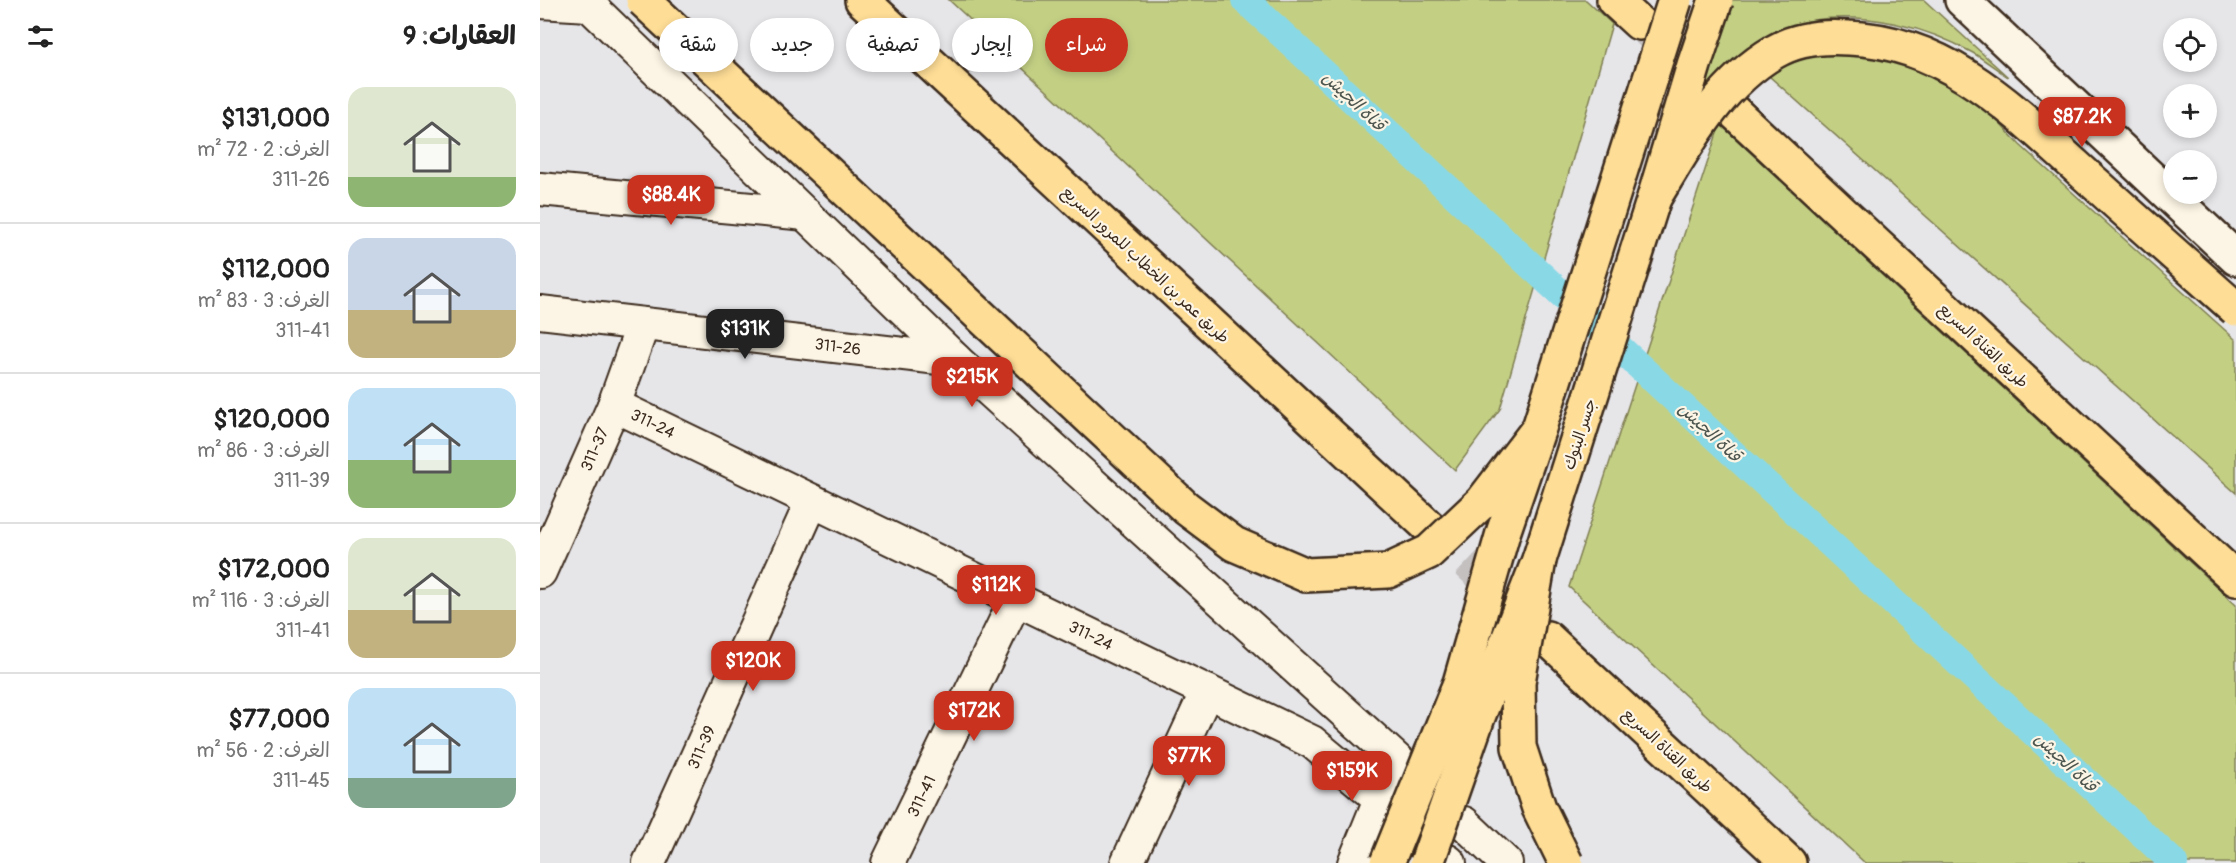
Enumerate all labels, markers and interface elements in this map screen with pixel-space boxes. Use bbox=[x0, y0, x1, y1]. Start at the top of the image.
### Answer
chip: شقة bbox=[659, 18, 738, 72]
chip: جديد bbox=[750, 18, 834, 72]
chip: تصفية bbox=[846, 18, 940, 72]
chip: إيجار bbox=[952, 18, 1033, 72]
chip: شراء bbox=[1045, 18, 1128, 72]
map controls bbox=[2163, 18, 2217, 204]
button: locate bbox=[2163, 18, 2217, 72]
icon: filters bbox=[24, 20, 57, 53]
text: العقارات: 9 bbox=[403, 20, 516, 52]
water label: قناة الجيش bbox=[1317, 66, 1391, 137]
button: + bbox=[2163, 84, 2217, 138]
pin: $87.2K bbox=[2033, 97, 2131, 148]
text: $131,000 bbox=[221, 102, 330, 134]
text: $87.2K bbox=[2052, 104, 2112, 129]
icon: home bbox=[396, 111, 468, 183]
text: الغرف: 2 · 72 m² bbox=[197, 137, 330, 162]
button: − bbox=[2163, 150, 2217, 204]
text: 311-26 bbox=[272, 167, 330, 192]
pin: $88.4K bbox=[622, 175, 720, 226]
text: $88.4K bbox=[641, 182, 701, 207]
street label: طريق عمر بن الخطاب للمرور السريع bbox=[1057, 182, 1233, 348]
text: $112,000 bbox=[221, 253, 330, 285]
icon: home bbox=[396, 262, 468, 334]
text: الغرف: 3 · 83 m² bbox=[198, 288, 330, 313]
street label: طريق القناة السريع bbox=[1933, 299, 2033, 393]
pin: $131K bbox=[703, 309, 787, 360]
text: $131K bbox=[720, 316, 770, 341]
text: 311-41 bbox=[275, 318, 330, 343]
street label: 311-26 bbox=[814, 334, 862, 360]
pin: $215K bbox=[930, 357, 1014, 408]
text: $215K bbox=[946, 364, 998, 389]
street label: جسر البنوك bbox=[1559, 396, 1601, 472]
water label: قناة الجيش bbox=[1673, 397, 1747, 468]
text: $120,000 bbox=[214, 403, 330, 435]
street label: 311-24 bbox=[627, 405, 678, 443]
icon: home bbox=[396, 412, 468, 484]
street label: 311-37 bbox=[576, 424, 614, 474]
text: الغرف: 3 · 86 m² bbox=[197, 438, 330, 463]
text: 311-39 bbox=[273, 468, 330, 493]
text: $172,000 bbox=[218, 553, 330, 585]
icon: home bbox=[396, 562, 468, 634]
pin: $112K bbox=[954, 565, 1038, 616]
text: $112K bbox=[971, 572, 1021, 597]
text: الغرف: 3 · 116 m² bbox=[192, 588, 330, 613]
street label: 311-24 bbox=[1065, 617, 1116, 655]
text: 311-41 bbox=[275, 618, 330, 643]
pin: $120K bbox=[711, 641, 795, 692]
text: $120K bbox=[725, 648, 781, 673]
pin: $172K bbox=[932, 691, 1016, 742]
text: $172K bbox=[948, 698, 1000, 723]
text: $77,000 bbox=[229, 703, 330, 735]
street label: طريق القناة السريع bbox=[1617, 704, 1717, 798]
icon: home bbox=[396, 712, 468, 784]
street label: 311-39 bbox=[684, 723, 720, 772]
water label: قناة الجيش bbox=[2029, 727, 2103, 798]
pin: $77K bbox=[1153, 736, 1225, 787]
text: الغرف: 2 · 56 m² bbox=[196, 738, 330, 763]
text: $77K bbox=[1167, 743, 1211, 768]
pin: $159K bbox=[1310, 751, 1394, 802]
text: $159K bbox=[1326, 758, 1378, 783]
text: 311-45 bbox=[272, 768, 330, 793]
street label: 311-41 bbox=[903, 772, 940, 821]

